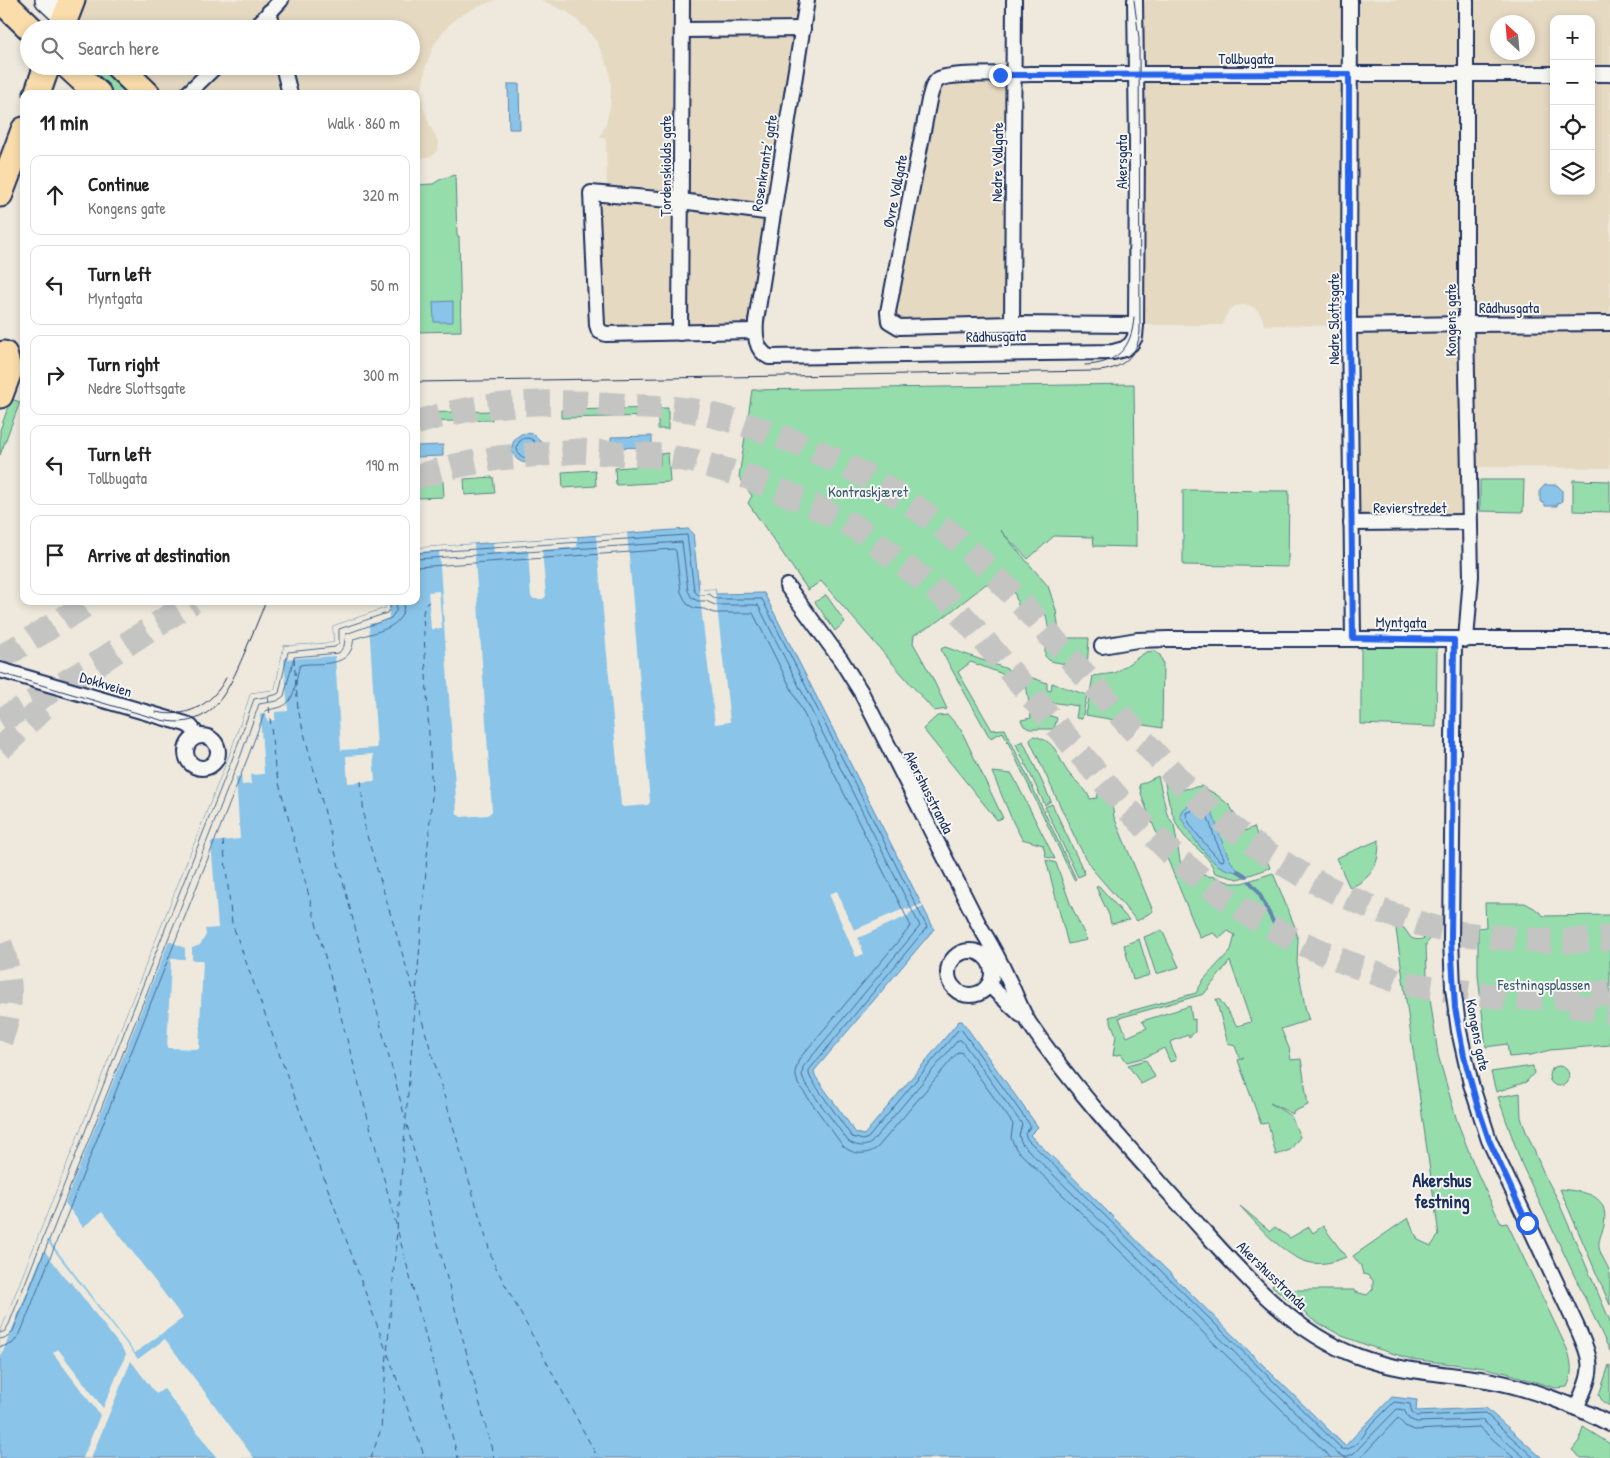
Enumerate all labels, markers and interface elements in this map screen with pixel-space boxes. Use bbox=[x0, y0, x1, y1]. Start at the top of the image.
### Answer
north arrow bbox=[1490, 15, 1535, 60]
map controls bbox=[1550, 15, 1595, 195]
button: + bbox=[1550, 15, 1595, 60]
search box bbox=[20, 20, 420, 75]
icon: search bbox=[38, 34, 66, 62]
text: Search here bbox=[78, 35, 159, 61]
street label: Tollbugata bbox=[1218, 48, 1274, 69]
button: − bbox=[1550, 60, 1595, 105]
route end bbox=[989, 64, 1012, 87]
button: locate bbox=[1550, 105, 1595, 150]
text: 11 min bbox=[40, 108, 89, 137]
text: Walk · 860 m bbox=[327, 112, 400, 134]
street label: Rosenkrantz’ gate bbox=[746, 113, 782, 213]
street label: Tordenskiolds gate bbox=[655, 115, 676, 217]
street label: Nedre Vollgate bbox=[986, 122, 1008, 202]
street label: Akersgata bbox=[1111, 135, 1132, 189]
button: layers bbox=[1550, 150, 1595, 195]
street label: Øvre Vollgate bbox=[878, 152, 912, 229]
text: Continue bbox=[88, 171, 149, 197]
icon: ahead bbox=[41, 181, 69, 209]
text: 320 m bbox=[363, 184, 399, 206]
text: Kongens gate bbox=[88, 197, 166, 219]
text: Turn left bbox=[88, 261, 151, 287]
icon: left bbox=[41, 271, 69, 299]
street label: Nedre Slottsgate bbox=[1323, 273, 1344, 365]
text: 50 m bbox=[371, 274, 399, 296]
street label: Kongens gate bbox=[1440, 283, 1461, 357]
text: Myntgata bbox=[88, 287, 142, 309]
street label: Rådhusgata bbox=[1479, 297, 1539, 318]
street label: Rådhusgata bbox=[966, 325, 1026, 347]
text: Turn right bbox=[88, 351, 159, 377]
icon: right bbox=[41, 361, 69, 389]
text: 300 m bbox=[363, 364, 399, 386]
text: Nedre Slottsgate bbox=[88, 377, 186, 399]
text: Turn left bbox=[88, 441, 151, 467]
icon: left bbox=[41, 451, 69, 479]
text: 190 m bbox=[366, 454, 399, 476]
text: Tollbugata bbox=[88, 467, 147, 489]
park label: Kontraskjæret bbox=[828, 481, 909, 502]
street label: Revierstredet bbox=[1373, 497, 1448, 518]
icon: arrive bbox=[41, 541, 69, 569]
text: Arrive at destination bbox=[88, 542, 230, 568]
street label: Myntgata bbox=[1375, 611, 1427, 633]
street label: Dokkveien bbox=[77, 666, 135, 702]
street label: Akershusstranda bbox=[899, 747, 959, 837]
park label: Festningsplassen bbox=[1497, 974, 1590, 995]
street label: Kongens gate bbox=[1461, 997, 1495, 1073]
district label: Akershus festning bbox=[1413, 1168, 1472, 1215]
route start bbox=[1516, 1212, 1539, 1235]
street label: Akershusstranda bbox=[1232, 1236, 1312, 1314]

